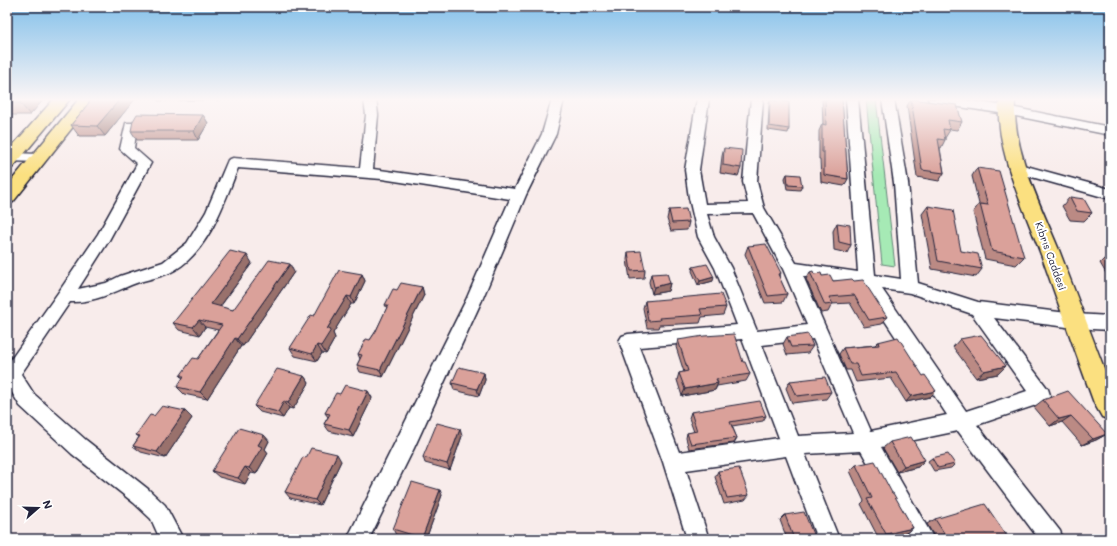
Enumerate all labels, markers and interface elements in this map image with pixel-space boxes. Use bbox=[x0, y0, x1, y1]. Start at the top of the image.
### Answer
street label: Kıbrıs Caddesi bbox=[1032, 220, 1070, 292]
north arrow bbox=[18, 488, 58, 528]
text: N bbox=[39, 498, 56, 511]

